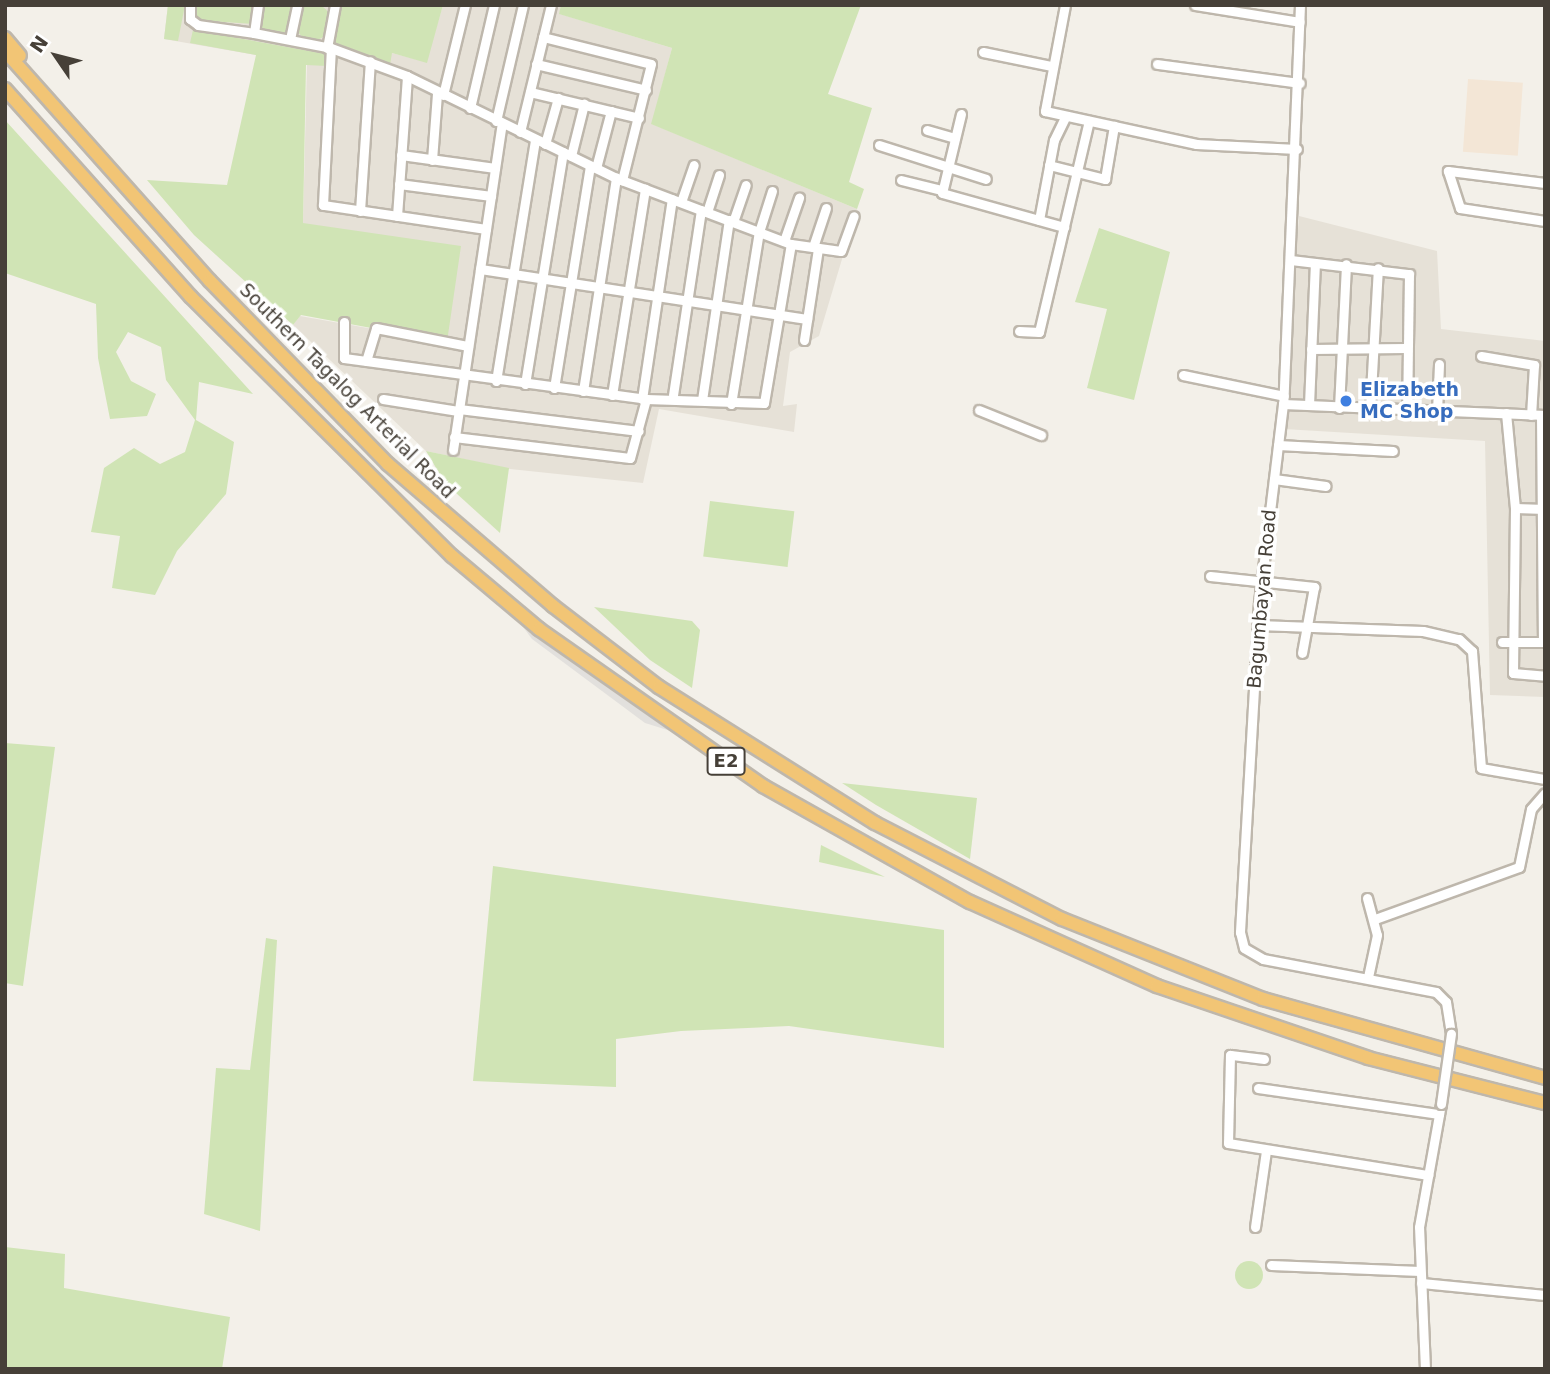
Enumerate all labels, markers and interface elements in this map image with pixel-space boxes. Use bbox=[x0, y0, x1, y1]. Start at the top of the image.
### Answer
north arrow bbox=[21, 21, 91, 91]
text: N bbox=[25, 31, 52, 57]
street label: Southern Tagalog Arterial Road bbox=[235, 279, 459, 503]
place label: Elizabeth MC Shop bbox=[1360, 379, 1459, 423]
marker: Elizabeth MC Shop bbox=[1338, 393, 1354, 409]
street label: Bagumbayan Road bbox=[1243, 509, 1281, 689]
road number: E2 bbox=[705, 746, 747, 776]

